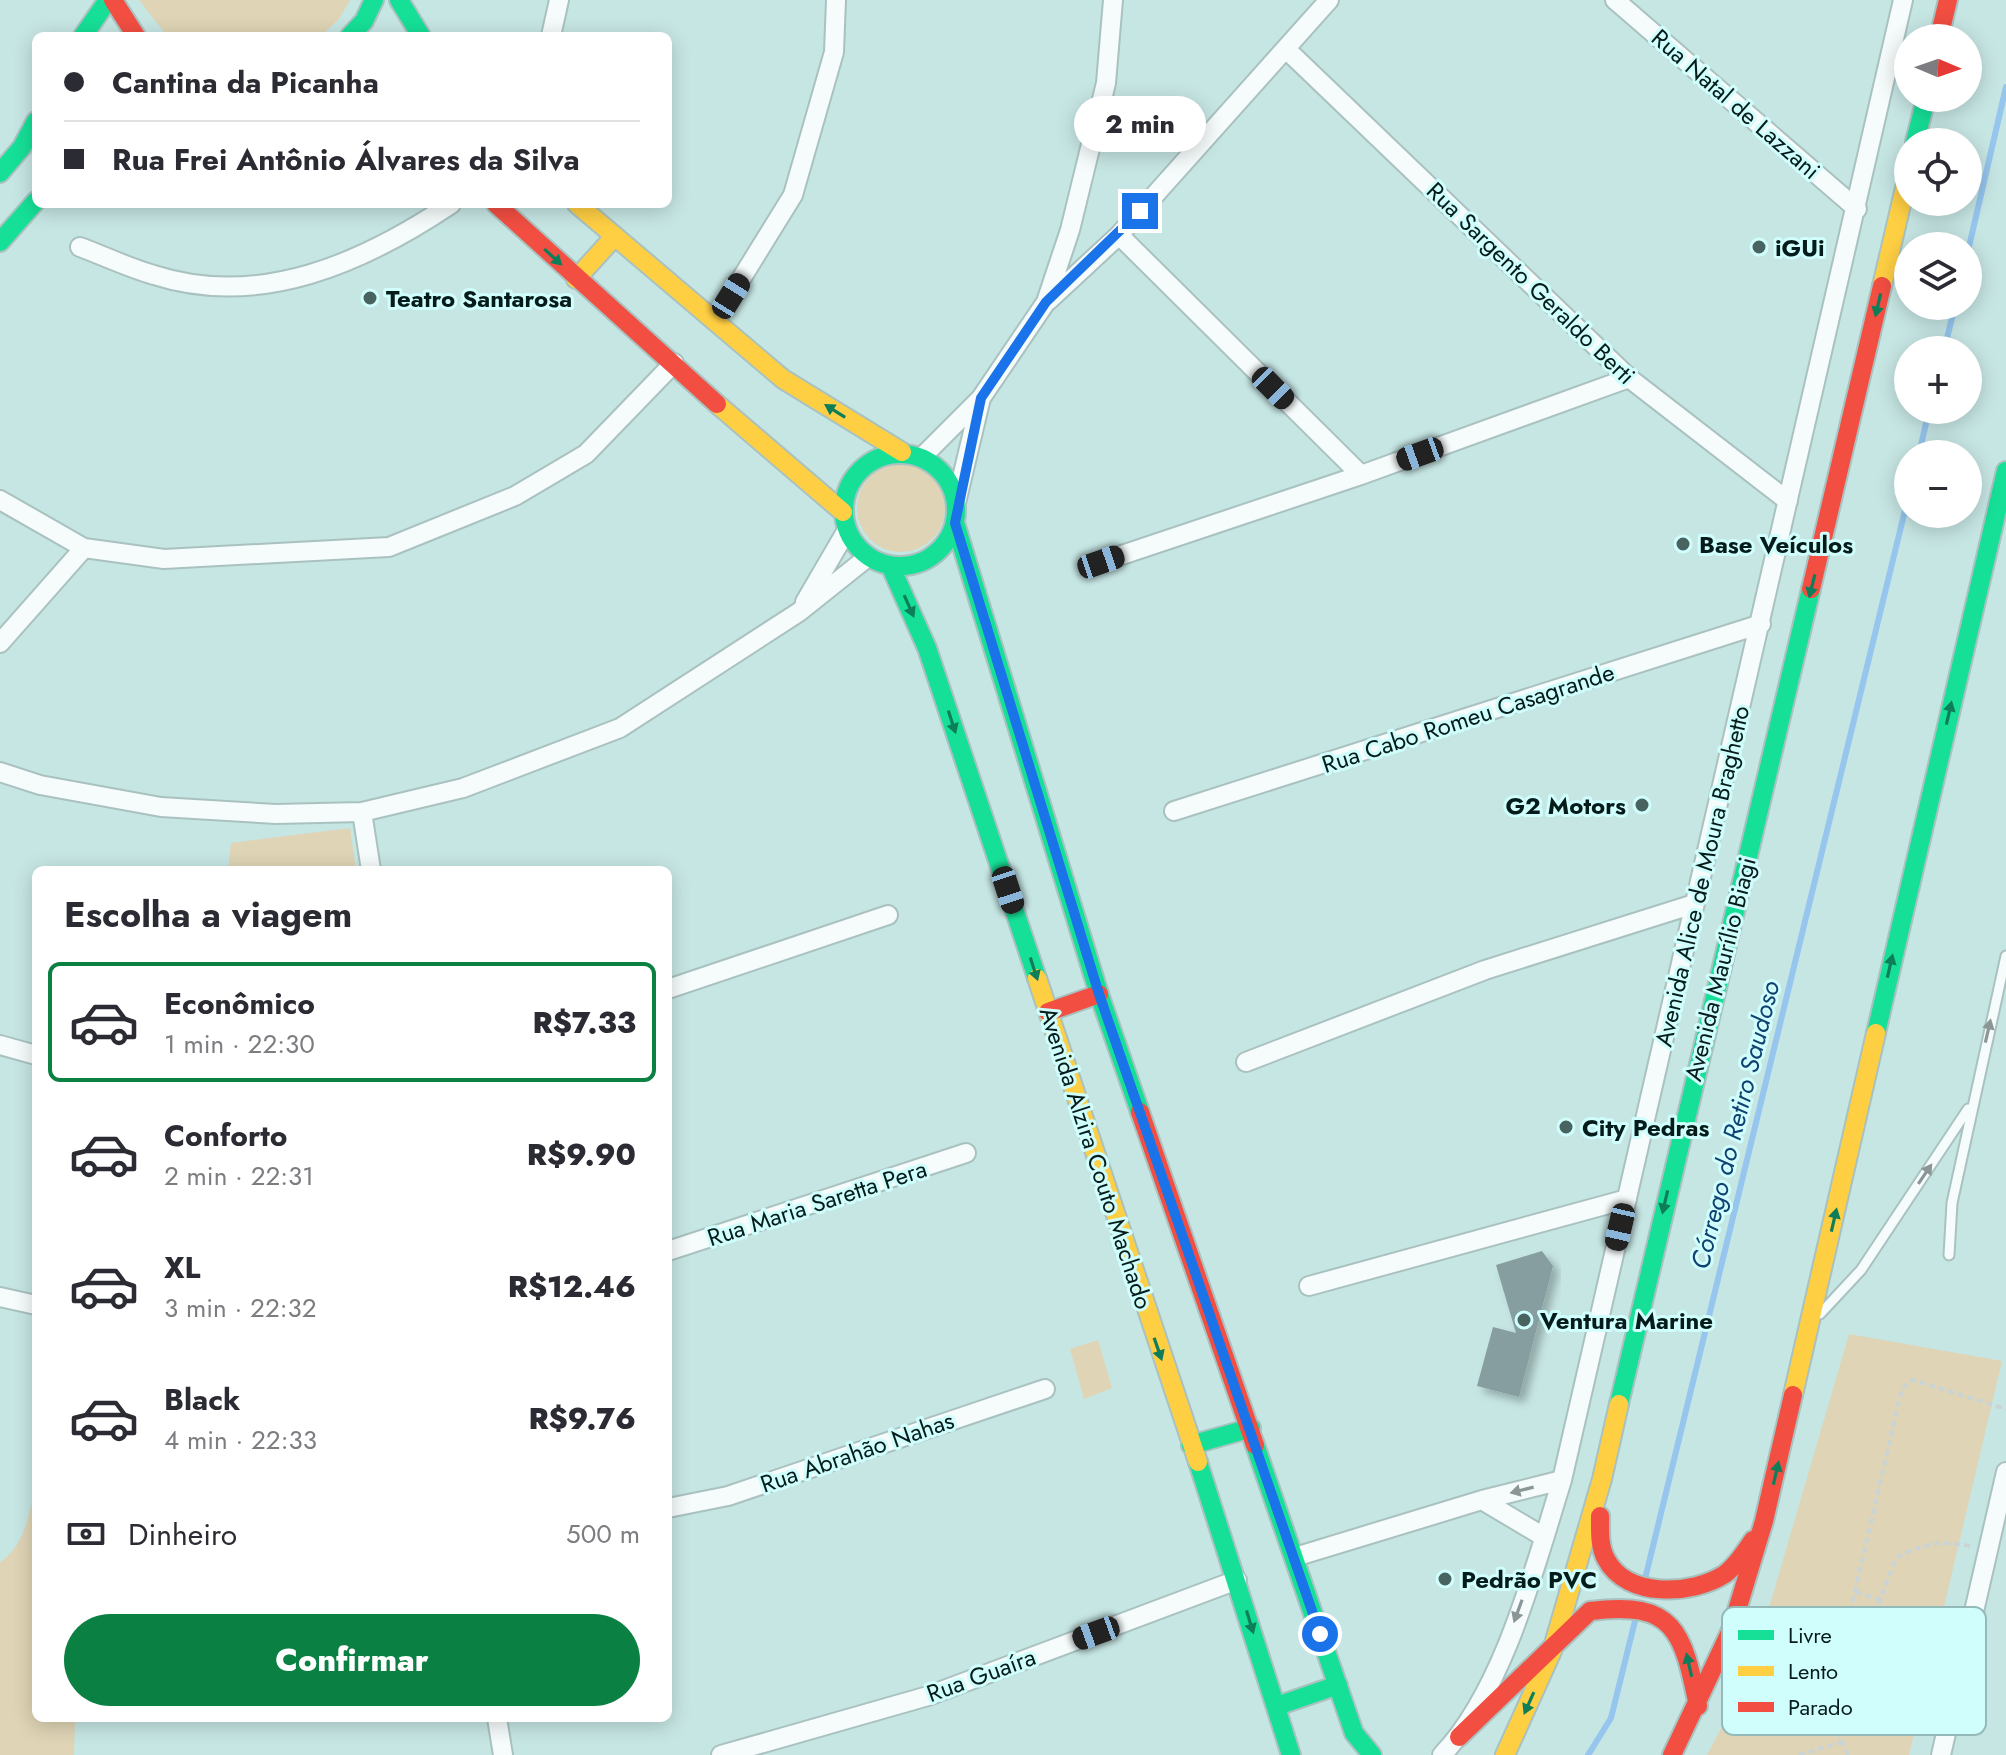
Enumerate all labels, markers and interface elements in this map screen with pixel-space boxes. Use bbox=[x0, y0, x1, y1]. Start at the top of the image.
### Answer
street label: Rua Natal de Lazzani bbox=[1644, 21, 1828, 187]
north arrow bbox=[1894, 24, 1982, 112]
map controls bbox=[1894, 24, 1982, 528]
text: Cantina da Picanha bbox=[112, 61, 379, 104]
callout: 2 min bbox=[1074, 95, 1206, 151]
text: 2 min bbox=[1105, 105, 1175, 143]
button: locate bbox=[1894, 128, 1982, 216]
text: Rua Frei Antônio Álvares da Silva bbox=[112, 138, 580, 181]
street label: Rua Sargento Geraldo Berti bbox=[1419, 174, 1643, 392]
route end bbox=[1122, 193, 1158, 229]
place label: iGUi bbox=[1775, 230, 1825, 265]
button: layers bbox=[1894, 232, 1982, 320]
marker: iGUi bbox=[1750, 238, 1768, 256]
one-way arrow bbox=[543, 248, 562, 266]
car bbox=[708, 269, 754, 323]
place label: Teatro Santarosa bbox=[386, 281, 572, 316]
marker: Teatro Santarosa bbox=[361, 289, 379, 307]
one-way arrow bbox=[1871, 293, 1884, 318]
button: + bbox=[1894, 336, 1982, 424]
car bbox=[1248, 363, 1298, 413]
one-way arrow bbox=[824, 405, 846, 419]
car bbox=[1393, 435, 1447, 473]
button: − bbox=[1894, 440, 1982, 528]
place label: Base Veículos bbox=[1699, 527, 1853, 562]
marker: Base Veículos bbox=[1674, 535, 1692, 553]
car bbox=[1074, 543, 1128, 581]
one-way arrow bbox=[1805, 573, 1818, 598]
one-way arrow bbox=[903, 595, 916, 618]
street label: Rua Cabo Romeu Casagrande bbox=[1317, 654, 1619, 782]
one-way arrow bbox=[1943, 700, 1955, 725]
street label: Avenida Alice de Moura Braghetto bbox=[1646, 702, 1758, 1050]
one-way arrow bbox=[946, 710, 958, 734]
place label: G2 Motors bbox=[1505, 788, 1626, 823]
marker: G2 Motors bbox=[1633, 796, 1651, 814]
street label: Avenida Maurílio Biagi bbox=[1675, 853, 1765, 1085]
car bbox=[989, 863, 1027, 917]
text: Escolha a viagem bbox=[64, 888, 352, 940]
one-way arrow bbox=[1884, 954, 1897, 979]
one-way arrow bbox=[1028, 957, 1040, 981]
water label: Córrego do Retiro Saudoso bbox=[1681, 977, 1789, 1273]
text: Econômico bbox=[164, 982, 315, 1025]
icon: car bbox=[68, 986, 140, 1058]
text: R$7.33 bbox=[533, 1001, 636, 1044]
street label: Avenida Alzira Couto Machado bbox=[1031, 1002, 1161, 1314]
one-way arrow bbox=[1983, 1018, 1995, 1043]
text: 1 min · 22:30 bbox=[164, 1025, 315, 1063]
place label: City Pedras bbox=[1582, 1110, 1709, 1145]
text: Conforto bbox=[164, 1114, 288, 1157]
icon: car bbox=[68, 1118, 140, 1190]
marker: City Pedras bbox=[1557, 1118, 1575, 1136]
text: R$9.90 bbox=[527, 1133, 636, 1176]
street label: Rua Maria Saretta Pera bbox=[703, 1151, 931, 1255]
text: 2 min · 22:31 bbox=[164, 1157, 314, 1195]
one-way arrow bbox=[1917, 1164, 1932, 1185]
one-way arrow bbox=[1658, 1189, 1671, 1214]
car bbox=[1603, 1201, 1637, 1253]
one-way arrow bbox=[1828, 1207, 1841, 1232]
text: XL bbox=[164, 1246, 200, 1289]
icon: car bbox=[68, 1250, 140, 1322]
text: R$12.46 bbox=[508, 1265, 636, 1308]
text: 3 min · 22:32 bbox=[164, 1289, 316, 1327]
place label: Ventura Marine bbox=[1539, 1303, 1713, 1338]
marker: Ventura Marine bbox=[1515, 1311, 1533, 1329]
one-way arrow bbox=[1153, 1337, 1165, 1361]
text: Black bbox=[164, 1378, 240, 1421]
icon: car bbox=[68, 1382, 140, 1454]
text: R$9.76 bbox=[528, 1397, 636, 1440]
street label: Rua Abrahão Nahas bbox=[756, 1402, 958, 1502]
text: 4 min · 22:33 bbox=[164, 1421, 317, 1459]
one-way arrow bbox=[1770, 1461, 1782, 1486]
one-way arrow bbox=[1510, 1484, 1535, 1497]
icon: cash bbox=[64, 1512, 108, 1556]
text: Dinheiro bbox=[128, 1513, 237, 1556]
text: 500 m bbox=[566, 1515, 640, 1553]
place label: Pedrão PVC bbox=[1461, 1562, 1597, 1597]
marker: Pedrão PVC bbox=[1436, 1570, 1454, 1588]
one-way arrow bbox=[1511, 1599, 1524, 1623]
legend bbox=[1722, 1607, 1986, 1735]
one-way arrow bbox=[1244, 1610, 1257, 1634]
button: Confirmar bbox=[64, 1614, 640, 1706]
car bbox=[1069, 1614, 1123, 1652]
route start bbox=[1302, 1616, 1338, 1652]
text: Livre bbox=[1788, 1619, 1832, 1651]
street label: Rua Guaíra bbox=[922, 1639, 1040, 1711]
one-way arrow bbox=[1682, 1653, 1695, 1678]
text: Lento bbox=[1788, 1655, 1838, 1687]
one-way arrow bbox=[1522, 1691, 1536, 1715]
text: Parado bbox=[1788, 1691, 1853, 1723]

